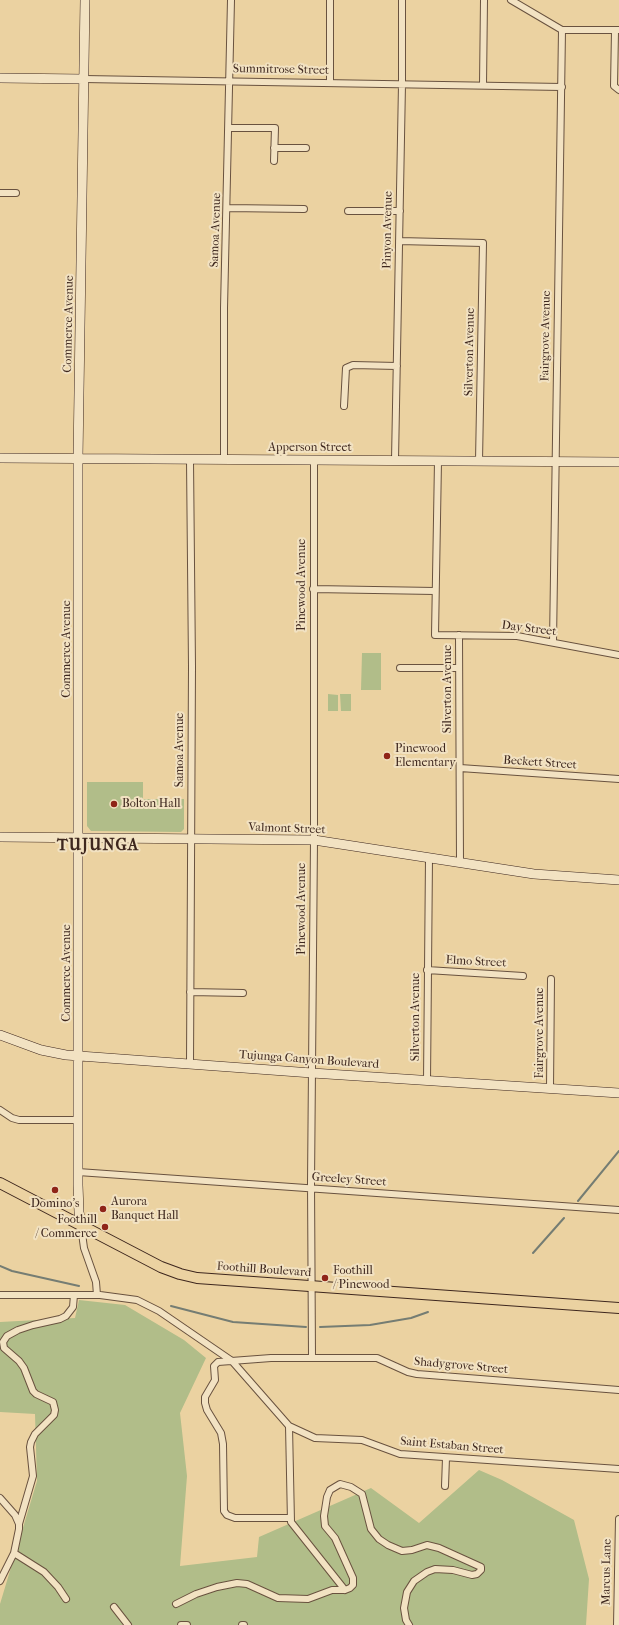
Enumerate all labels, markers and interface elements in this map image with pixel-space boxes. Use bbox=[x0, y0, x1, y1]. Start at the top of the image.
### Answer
street label: Summitrose Street bbox=[233, 62, 329, 78]
street label: Pinyon Avenue bbox=[380, 191, 396, 269]
street label: Samoa Avenue bbox=[208, 192, 224, 268]
street label: Commerce Avenue bbox=[61, 275, 77, 373]
street label: Fairgrove Avenue bbox=[538, 290, 554, 382]
street label: Silverton Avenue bbox=[462, 308, 478, 396]
street label: Apperson Street bbox=[268, 441, 352, 455]
street label: Pinewood Avenue bbox=[295, 539, 309, 631]
street label: Commerce Avenue bbox=[60, 600, 74, 698]
street label: Day Street bbox=[501, 618, 557, 640]
street label: Silverton Avenue bbox=[441, 645, 455, 733]
street label: Samoa Avenue bbox=[173, 713, 187, 787]
place label: Pinewood Elementary bbox=[395, 742, 456, 770]
marker: Pinewood Elementary bbox=[382, 751, 392, 761]
street label: Beckett Street bbox=[503, 753, 577, 773]
place label: Bolton Hall bbox=[122, 797, 181, 811]
marker: Bolton Hall bbox=[109, 799, 119, 809]
street label: Valmont Street bbox=[248, 820, 326, 838]
district label: TUJUNGA bbox=[57, 836, 139, 856]
street label: Pinewood Avenue bbox=[295, 863, 309, 955]
street label: Commerce Avenue bbox=[60, 924, 74, 1022]
street label: Elmo Street bbox=[445, 953, 507, 971]
street label: Silverton Avenue bbox=[409, 973, 423, 1061]
street label: Fairgrove Avenue bbox=[533, 988, 547, 1078]
street label: Tujunga Canyon Boulevard bbox=[238, 1048, 380, 1072]
street label: Greeley Street bbox=[311, 1170, 387, 1190]
marker: Domino's bbox=[50, 1185, 60, 1195]
place label: Aurora Banquet Hall bbox=[111, 1195, 179, 1223]
place label: Domino's bbox=[31, 1197, 79, 1211]
marker: Aurora Banquet Hall bbox=[98, 1204, 108, 1214]
place label: Foothill / Commerce bbox=[35, 1213, 97, 1241]
marker: Foothill / Commerce bbox=[100, 1222, 110, 1232]
street label: Foothill Boulevard bbox=[216, 1260, 312, 1280]
place label: Foothill / Pinewood bbox=[333, 1264, 389, 1292]
marker: Foothill / Pinewood bbox=[320, 1273, 330, 1283]
street label: Shadygrove Street bbox=[413, 1355, 509, 1377]
street label: Saint Estaban Street bbox=[400, 1434, 504, 1458]
street label: Marcus Lane bbox=[599, 1539, 615, 1605]

